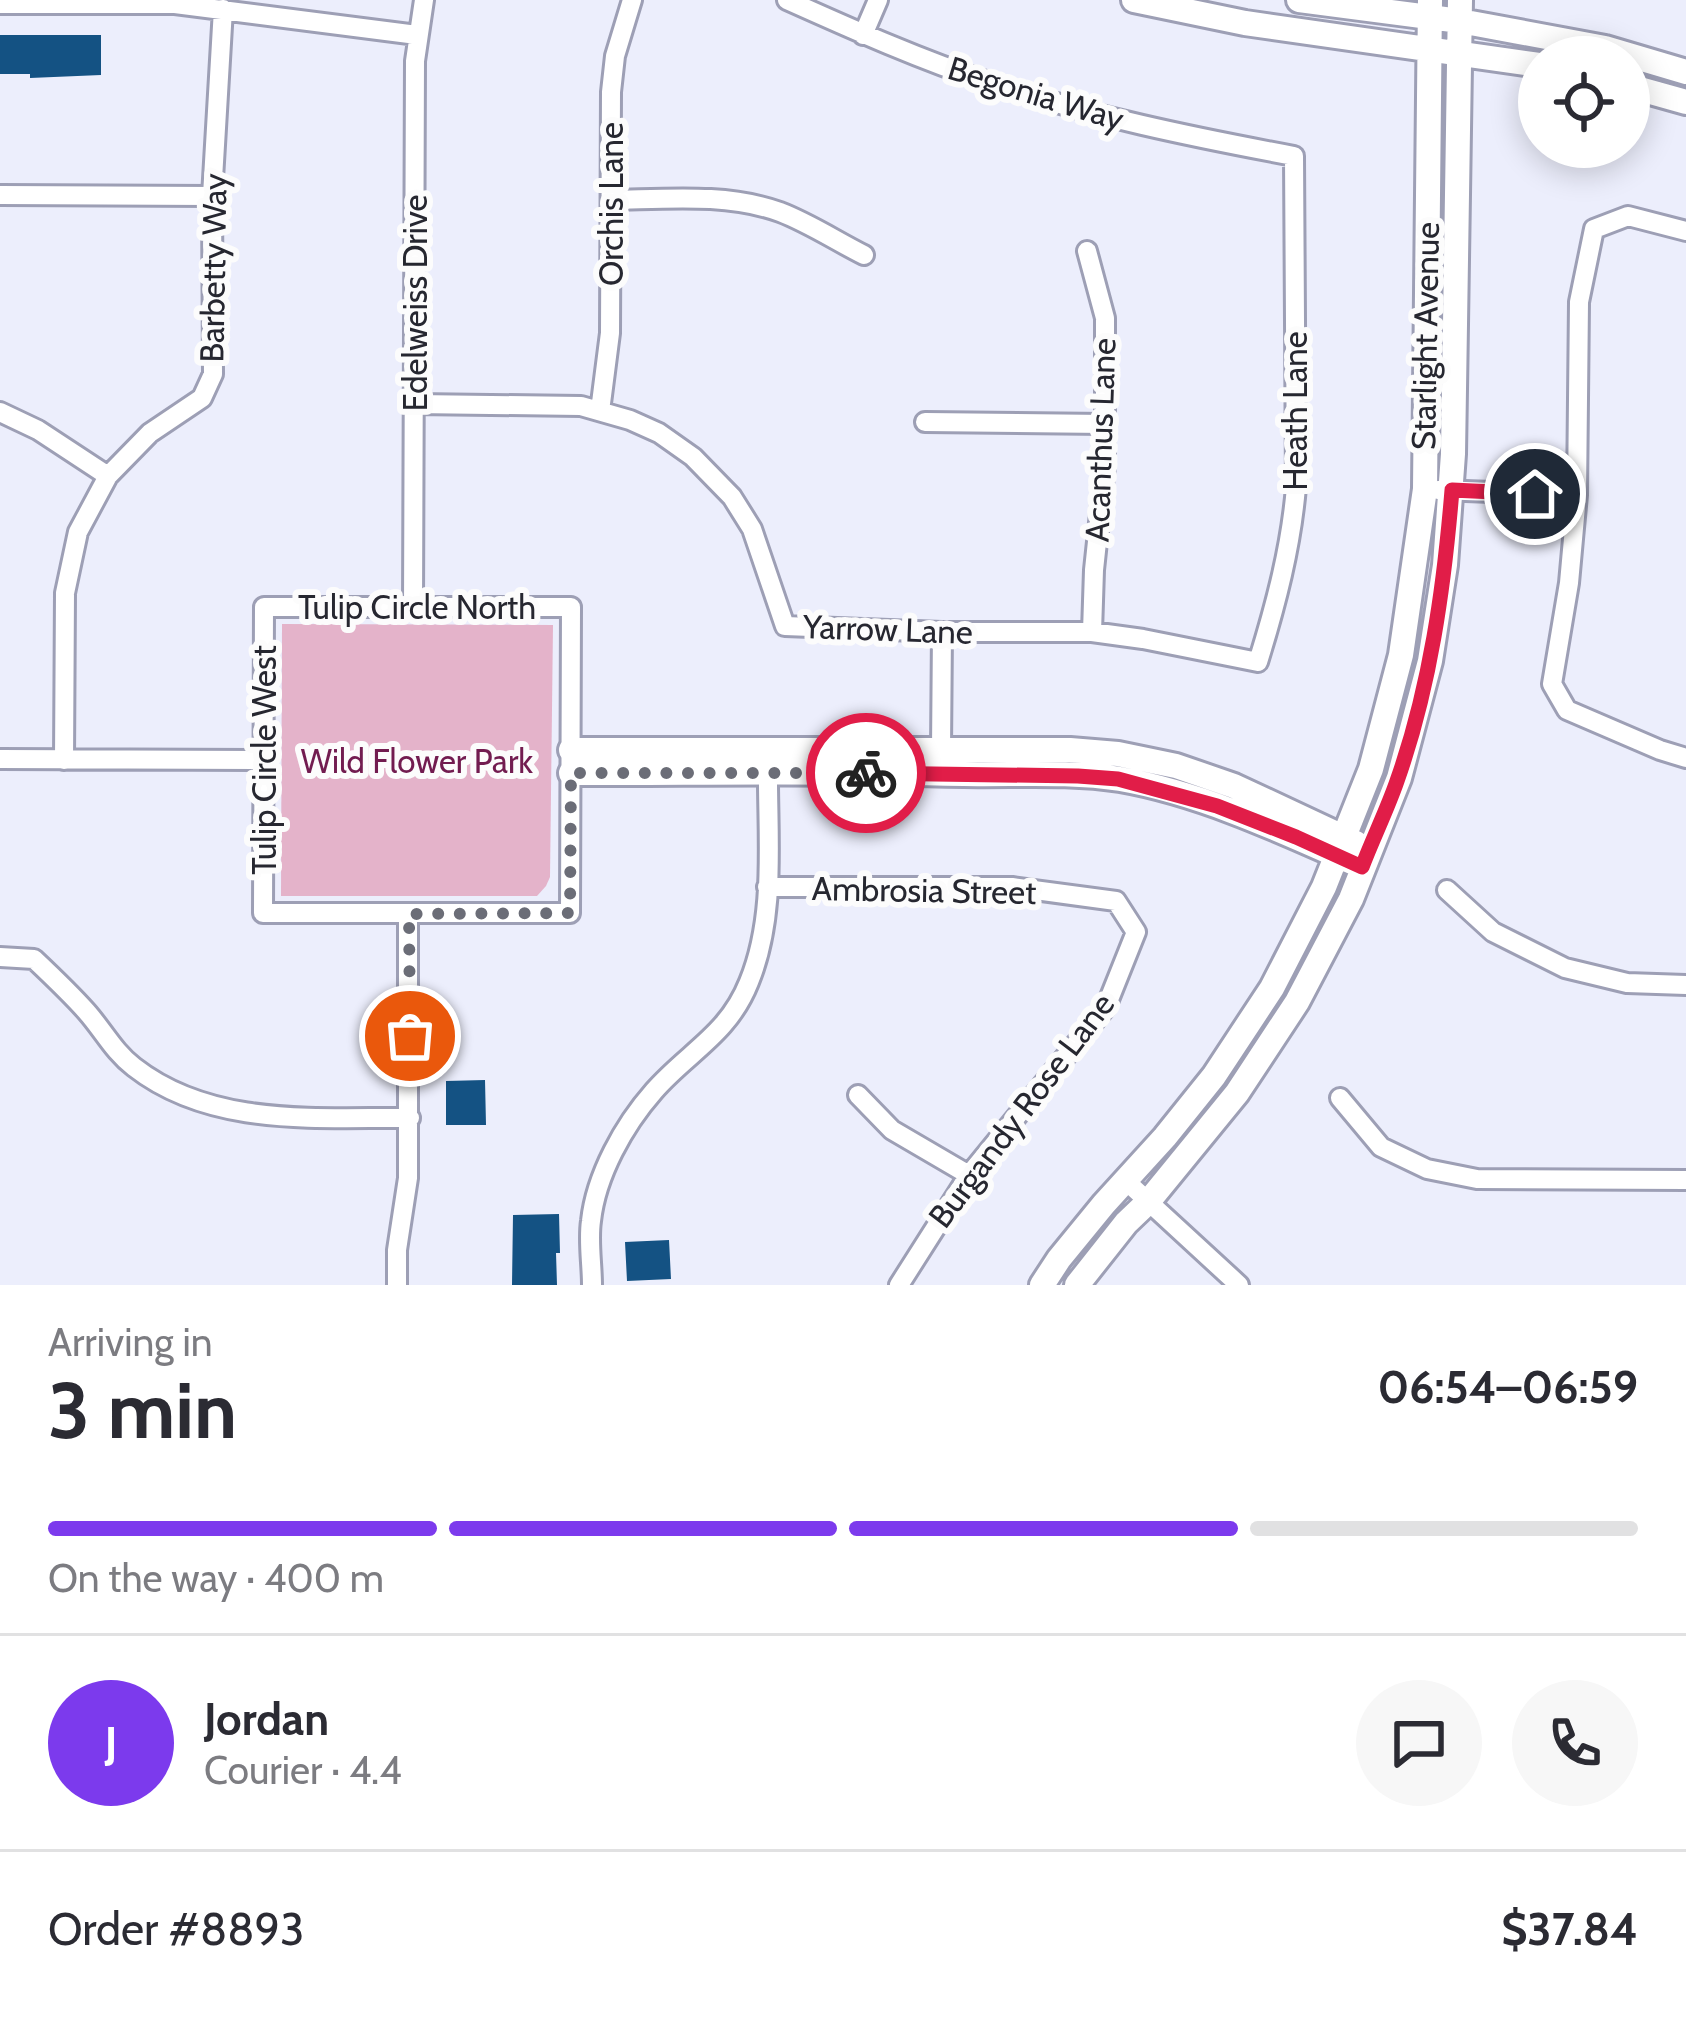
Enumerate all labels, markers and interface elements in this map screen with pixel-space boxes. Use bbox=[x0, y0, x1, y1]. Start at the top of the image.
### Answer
map controls bbox=[1518, 36, 1650, 168]
button: locate bbox=[1518, 36, 1650, 168]
street label: Begonia Way bbox=[943, 47, 1129, 139]
street label: Orchis Lane bbox=[591, 122, 631, 286]
street label: Barbetty Way bbox=[191, 173, 235, 363]
street label: Edelweiss Drive bbox=[395, 194, 435, 412]
street label: Starlight Avenue bbox=[1403, 222, 1447, 450]
street label: Heath Lane bbox=[1275, 331, 1315, 491]
street label: Acanthus Lane bbox=[1076, 337, 1124, 543]
pin bbox=[1484, 443, 1586, 545]
icon: home bbox=[1502, 461, 1568, 527]
street label: Tulip Circle North bbox=[298, 587, 536, 627]
street label: Yarrow Lane bbox=[801, 606, 974, 652]
street label: Tulip Circle West bbox=[244, 645, 284, 875]
courier bbox=[806, 713, 926, 833]
icon: bike bbox=[833, 740, 899, 806]
park label: Wild Flower Park bbox=[301, 741, 533, 781]
street label: Ambrosia Street bbox=[811, 868, 1037, 912]
pin bbox=[359, 985, 461, 1087]
street label: Burgandy Rose Lane bbox=[920, 985, 1122, 1235]
icon: bag bbox=[377, 1003, 443, 1069]
text: Arriving in bbox=[48, 1318, 212, 1366]
text: 06:54–06:59 bbox=[1377, 1360, 1638, 1414]
text: 3 min bbox=[48, 1363, 237, 1458]
text: On the way · 400 m bbox=[48, 1554, 384, 1602]
button: chat bbox=[1356, 1680, 1482, 1806]
button: phone bbox=[1512, 1680, 1638, 1806]
text: Jordan bbox=[204, 1692, 329, 1746]
text: J bbox=[105, 1716, 117, 1770]
text: Courier · 4.4 bbox=[204, 1746, 402, 1794]
text: Order #8893 bbox=[48, 1902, 304, 1956]
text: $37.84 bbox=[1501, 1902, 1638, 1956]

